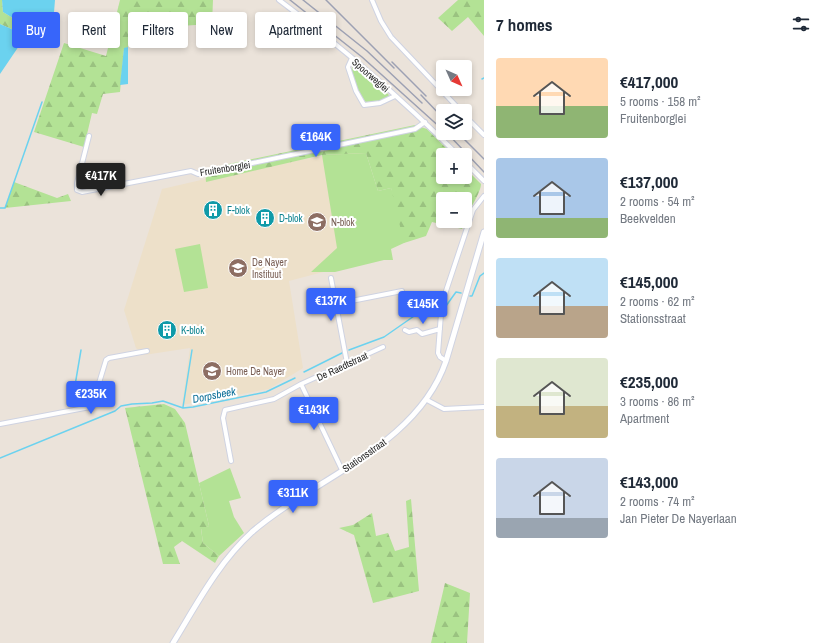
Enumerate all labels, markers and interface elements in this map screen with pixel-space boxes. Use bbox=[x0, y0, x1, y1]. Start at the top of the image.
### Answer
chip: Buy bbox=[12, 12, 60, 48]
chip: Rent bbox=[68, 12, 120, 48]
chip: Filters bbox=[128, 12, 188, 48]
chip: New bbox=[196, 12, 247, 48]
chip: Apartment bbox=[255, 12, 336, 48]
text: 7 homes bbox=[496, 13, 553, 36]
icon: filters bbox=[790, 13, 812, 35]
street label: Spoorweglei bbox=[349, 56, 392, 95]
north arrow bbox=[436, 60, 472, 96]
map controls bbox=[436, 60, 472, 228]
text: €417,000 bbox=[620, 70, 678, 93]
icon: home bbox=[528, 74, 576, 122]
text: 5 rooms · 158 m² bbox=[620, 93, 701, 110]
button: layers bbox=[436, 104, 472, 140]
text: Fruitenborglei bbox=[620, 110, 686, 127]
pin: €164K bbox=[288, 124, 344, 158]
text: €164K bbox=[300, 128, 332, 145]
button: + bbox=[436, 148, 472, 184]
street label: Fruitenborglei bbox=[199, 158, 251, 179]
pin: €417K bbox=[73, 163, 129, 197]
text: €417K bbox=[85, 167, 117, 184]
text: €137,000 bbox=[620, 170, 678, 193]
icon: home bbox=[528, 174, 576, 222]
button: − bbox=[436, 192, 472, 228]
text: 2 rooms · 54 m² bbox=[620, 193, 695, 210]
building icon: F-blok bbox=[202, 199, 224, 221]
place label: F-blok bbox=[227, 204, 251, 217]
building icon: D-blok bbox=[254, 207, 276, 229]
text: Beekvelden bbox=[620, 210, 676, 227]
school or university icon: N-blok bbox=[306, 211, 328, 233]
place label: D-blok bbox=[279, 212, 304, 225]
place label: N-blok bbox=[331, 216, 356, 229]
place label: De Nayer Instituut bbox=[252, 256, 287, 281]
school or university icon: De Nayer Instituut bbox=[227, 257, 249, 279]
text: €145,000 bbox=[620, 270, 678, 293]
icon: home bbox=[528, 274, 576, 322]
pin: €137K bbox=[303, 288, 359, 322]
pin: €145K bbox=[395, 291, 451, 325]
text: €137K bbox=[315, 292, 347, 309]
text: 2 rooms · 62 m² bbox=[620, 293, 695, 310]
text: €145K bbox=[407, 295, 439, 312]
text: Stationsstraat bbox=[620, 310, 686, 327]
building icon: K-blok bbox=[156, 319, 178, 341]
place label: K-blok bbox=[181, 324, 205, 337]
street label: De Raedtstraat bbox=[314, 349, 371, 384]
school or university icon: Home De Nayer bbox=[201, 360, 223, 382]
place label: Home De Nayer bbox=[226, 365, 285, 378]
text: €235,000 bbox=[620, 370, 678, 393]
icon: home bbox=[528, 374, 576, 422]
pin: €235K bbox=[63, 381, 119, 415]
water label: Dorpsbeek bbox=[191, 384, 237, 406]
text: €235K bbox=[75, 385, 107, 402]
text: 3 rooms · 86 m² bbox=[620, 393, 695, 410]
pin: €143K bbox=[286, 397, 342, 431]
text: €143K bbox=[298, 401, 330, 418]
text: Apartment bbox=[620, 410, 669, 427]
street label: Stationsstraat bbox=[340, 435, 389, 475]
text: €143,000 bbox=[620, 470, 678, 493]
icon: home bbox=[528, 474, 576, 522]
pin: €311K bbox=[265, 480, 321, 514]
text: €311K bbox=[278, 484, 308, 501]
text: 2 rooms · 74 m² bbox=[620, 493, 695, 510]
text: Jan Pieter De Nayerlaan bbox=[620, 510, 737, 527]

